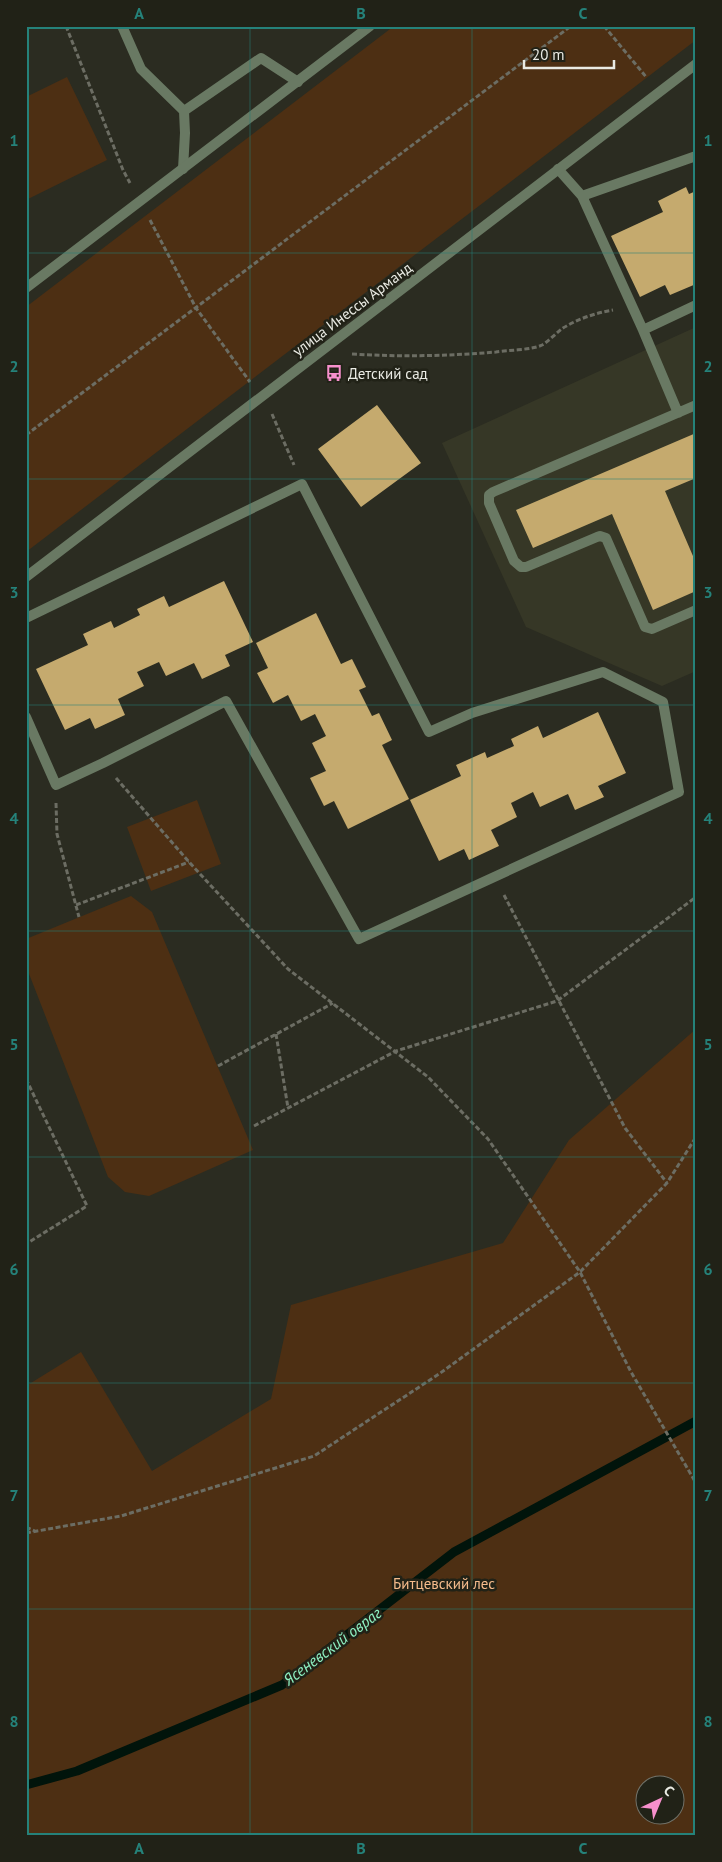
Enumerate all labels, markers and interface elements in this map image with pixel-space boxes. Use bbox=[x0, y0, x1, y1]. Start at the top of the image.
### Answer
text: A bbox=[134, 3, 144, 23]
text: B bbox=[356, 3, 366, 23]
text: C bbox=[579, 3, 588, 23]
scale bar bbox=[524, 38, 614, 70]
text: 20 m bbox=[532, 45, 565, 64]
text: 1 bbox=[9, 130, 19, 150]
text: 1 bbox=[703, 130, 713, 150]
street label: улица Инессы Арманд bbox=[288, 258, 416, 360]
text: 2 bbox=[9, 356, 19, 376]
text: 2 bbox=[703, 356, 713, 376]
bus stop icon: Детский сад bbox=[324, 363, 344, 383]
place label: Детский сад bbox=[348, 364, 428, 383]
text: 3 bbox=[9, 582, 19, 602]
text: 3 bbox=[703, 582, 713, 602]
text: 4 bbox=[9, 808, 19, 828]
text: 4 bbox=[703, 808, 713, 828]
text: 5 bbox=[9, 1034, 19, 1054]
text: 5 bbox=[703, 1034, 713, 1054]
text: 6 bbox=[9, 1259, 19, 1279]
text: 6 bbox=[703, 1259, 713, 1279]
text: 7 bbox=[9, 1485, 19, 1505]
text: 7 bbox=[703, 1485, 713, 1505]
park label: Битцевский лес bbox=[393, 1574, 495, 1593]
water label: Ясеневский овраг bbox=[278, 1602, 385, 1690]
text: 8 bbox=[9, 1711, 19, 1731]
text: 8 bbox=[703, 1711, 713, 1731]
north arrow bbox=[634, 1774, 684, 1824]
text: С bbox=[660, 1781, 678, 1800]
text: A bbox=[134, 1838, 144, 1858]
text: B bbox=[356, 1838, 366, 1858]
text: C bbox=[579, 1838, 588, 1858]

